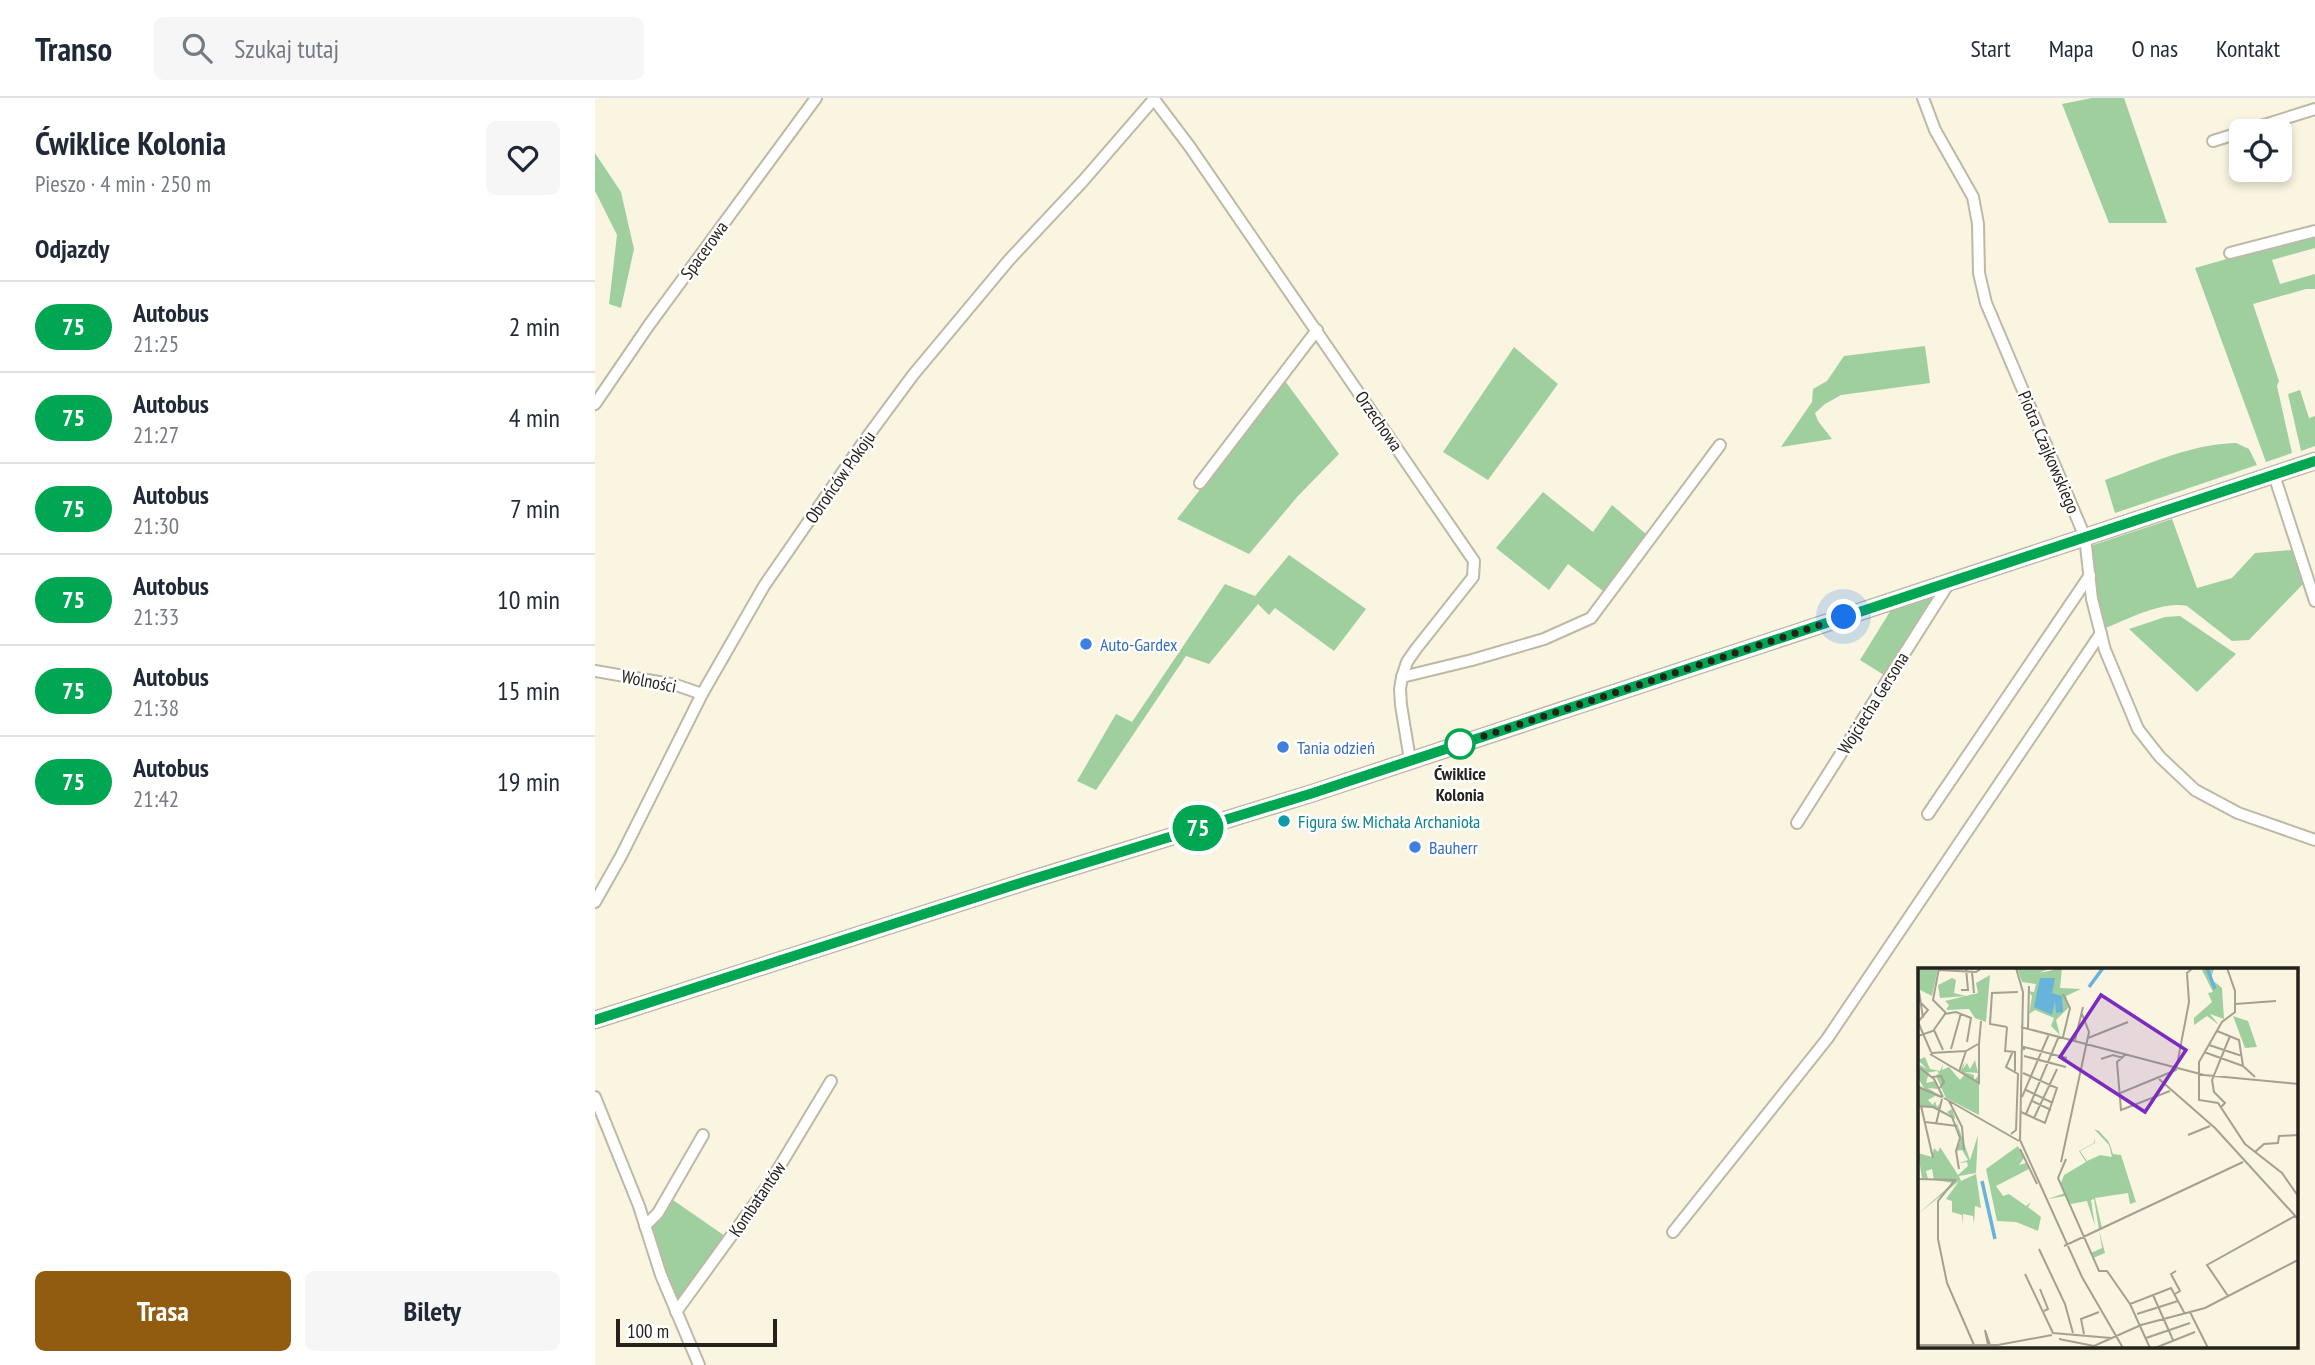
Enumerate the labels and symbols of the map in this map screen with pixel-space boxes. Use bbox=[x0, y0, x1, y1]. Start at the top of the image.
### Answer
street label: Spacerowa bbox=[675, 216, 733, 284]
street label: Orzechowa bbox=[1350, 386, 1408, 456]
street label: Piotra Czajkowskiego bbox=[2013, 387, 2085, 517]
street label: Obrońców Pokoju bbox=[800, 426, 880, 528]
your location bbox=[1826, 599, 1861, 634]
place label: Auto-Gardex bbox=[1100, 633, 1178, 656]
marker: Auto-Gardex bbox=[1078, 636, 1094, 652]
street label: Wojciecha Gersona bbox=[1832, 648, 1914, 758]
street label: Wolności bbox=[620, 664, 678, 698]
marker: Ćwiklice Kolonia bbox=[1445, 729, 1475, 759]
place label: Tania odzień bbox=[1297, 736, 1375, 759]
marker: Tania odzień bbox=[1275, 739, 1291, 755]
place label: Ćwiklice Kolonia bbox=[1434, 762, 1486, 806]
line badge: 75 bbox=[1167, 805, 1229, 851]
place label: Figura św. Michała Archanioła bbox=[1298, 810, 1480, 833]
marker: Figura św. Michała Archanioła bbox=[1276, 813, 1292, 829]
place label: Bauherr bbox=[1429, 836, 1478, 859]
marker: Bauherr bbox=[1407, 839, 1423, 855]
inset map bbox=[1918, 968, 2297, 1348]
street label: Kombatantów bbox=[723, 1157, 791, 1241]
scale bar bbox=[616, 1316, 777, 1348]

